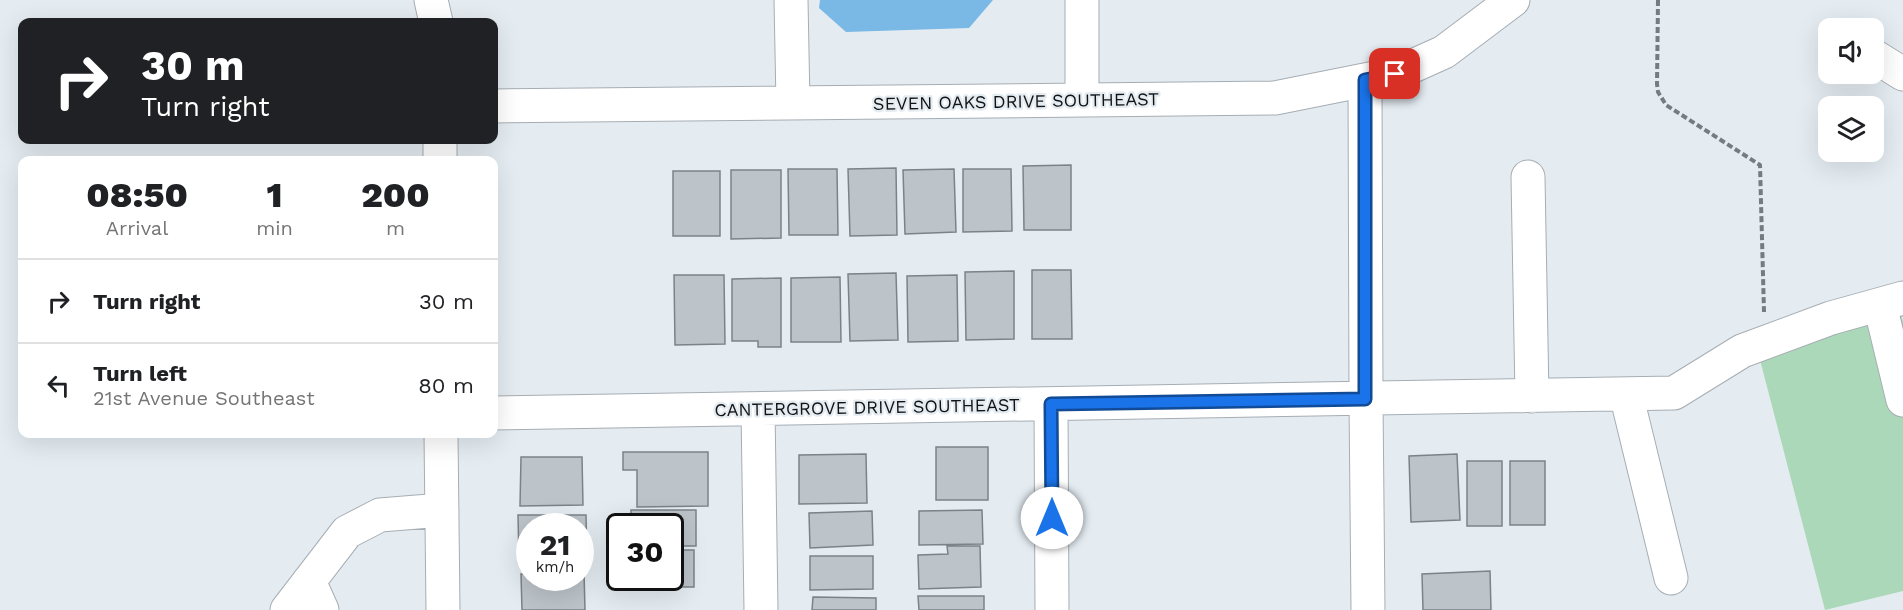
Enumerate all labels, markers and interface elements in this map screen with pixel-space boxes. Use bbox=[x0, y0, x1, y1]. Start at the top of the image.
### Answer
map controls bbox=[1818, 18, 1884, 162]
button: sound bbox=[1818, 18, 1884, 84]
text: 30 m bbox=[141, 41, 245, 90]
icon: right bbox=[42, 42, 120, 120]
pin bbox=[1369, 48, 1420, 99]
icon: arrive bbox=[1378, 57, 1411, 90]
street label: SEVEN OAKS DRIVE SOUTHEAST bbox=[873, 88, 1159, 114]
text: Turn right bbox=[141, 91, 270, 123]
button: layers bbox=[1818, 96, 1884, 162]
text: 08:50 bbox=[86, 174, 188, 216]
text: 1 bbox=[266, 174, 283, 216]
text: 200 bbox=[361, 174, 430, 216]
text: Arrival bbox=[106, 216, 168, 240]
text: min bbox=[256, 216, 293, 240]
text: m bbox=[386, 216, 405, 240]
icon: right bbox=[42, 285, 75, 318]
text: Turn right bbox=[93, 289, 200, 314]
text: 30 m bbox=[419, 289, 474, 314]
text: Turn left bbox=[93, 361, 187, 386]
icon: left bbox=[42, 369, 75, 402]
text: 80 m bbox=[418, 373, 474, 398]
text: 21st Avenue Southeast bbox=[93, 386, 315, 410]
street label: CANTERGROVE DRIVE SOUTHEAST bbox=[714, 394, 1020, 420]
position arrow bbox=[1020, 486, 1084, 550]
speed limit sign: 30 bbox=[606, 513, 684, 591]
text: 21 bbox=[540, 527, 570, 562]
text: km/h bbox=[536, 558, 574, 576]

